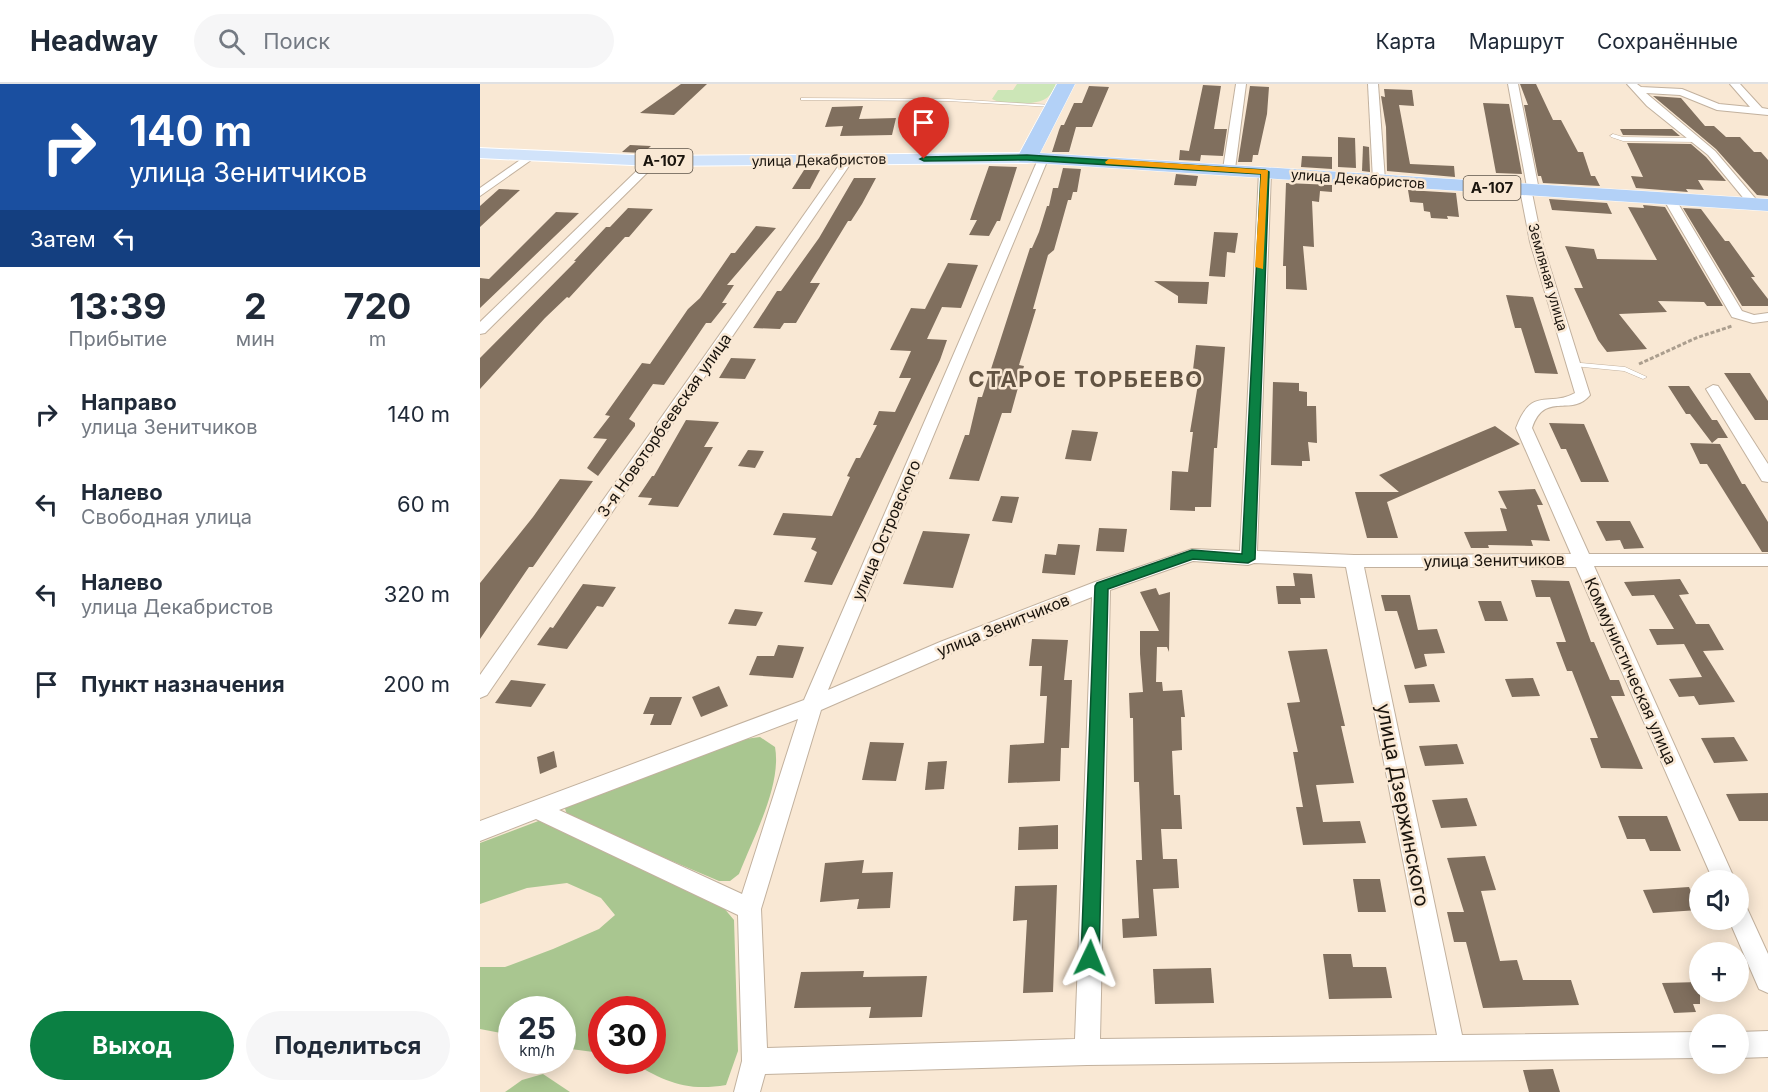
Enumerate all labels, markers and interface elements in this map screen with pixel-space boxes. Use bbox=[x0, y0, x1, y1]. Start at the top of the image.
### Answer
search box bbox=[194, 14, 614, 68]
text: Headway bbox=[30, 24, 158, 58]
icon: search bbox=[215, 25, 248, 58]
text: Поиск bbox=[263, 28, 330, 54]
text: Карта bbox=[1375, 29, 1436, 54]
text: Маршрут bbox=[1469, 29, 1564, 54]
text: Сохранённые bbox=[1597, 29, 1738, 54]
pin bbox=[898, 97, 949, 159]
text: 140 m bbox=[129, 105, 252, 156]
icon: arrive bbox=[907, 106, 940, 139]
icon: right bbox=[30, 108, 108, 186]
road number: А-107 bbox=[636, 149, 693, 173]
street label: улица Декабристов bbox=[752, 150, 886, 169]
text: улица Зенитчиков bbox=[129, 156, 367, 189]
street label: улица Декабристов bbox=[1290, 165, 1426, 192]
road number: А-107 bbox=[1464, 176, 1520, 200]
street label: Земляная улица bbox=[1525, 221, 1572, 333]
icon: left bbox=[108, 222, 141, 255]
text: Затем bbox=[30, 226, 96, 252]
text: 13:39 bbox=[69, 284, 167, 328]
text: 2 bbox=[244, 284, 267, 328]
text: 720 bbox=[343, 284, 411, 328]
text: Прибытие bbox=[69, 327, 167, 351]
text: мин bbox=[236, 327, 275, 351]
text: m bbox=[369, 327, 386, 351]
street label: 3-я Новоторбеевская улица bbox=[593, 329, 735, 521]
district label: СТАРОЕ ТОРБЕЕВО bbox=[968, 366, 1204, 392]
text: Направо bbox=[81, 389, 177, 415]
icon: right bbox=[30, 398, 63, 431]
text: 140 m bbox=[388, 401, 450, 427]
text: улица Зенитчиков bbox=[81, 415, 258, 439]
street label: улица Островского bbox=[847, 457, 925, 603]
text: Налево bbox=[81, 479, 163, 505]
icon: left bbox=[30, 488, 63, 521]
text: 60 m bbox=[397, 491, 450, 517]
text: Свободная улица bbox=[81, 505, 252, 529]
street label: улица Зенитчиков bbox=[1423, 549, 1565, 571]
text: Налево bbox=[81, 569, 163, 595]
street label: Коммунистическая улица bbox=[1581, 574, 1681, 768]
icon: left bbox=[30, 578, 63, 611]
text: 320 m bbox=[384, 581, 450, 607]
street label: улица Зенитчиков bbox=[934, 589, 1072, 661]
text: улица Декабристов bbox=[81, 595, 273, 619]
icon: arrive bbox=[30, 668, 63, 701]
text: Пункт назначения bbox=[81, 671, 285, 697]
text: 200 m bbox=[383, 671, 450, 697]
street label: улица Дзержинского bbox=[1372, 701, 1434, 909]
map controls bbox=[1689, 870, 1749, 1074]
button: sound bbox=[1689, 870, 1749, 930]
position arrow bbox=[1058, 926, 1122, 990]
button: + bbox=[1689, 942, 1749, 1002]
speed limit sign: 30 bbox=[588, 996, 666, 1074]
text: 25 bbox=[518, 1010, 556, 1046]
button: Выход bbox=[30, 1011, 234, 1080]
button: Поделиться bbox=[246, 1011, 450, 1080]
button: − bbox=[1689, 1014, 1749, 1074]
text: km/h bbox=[519, 1041, 555, 1060]

